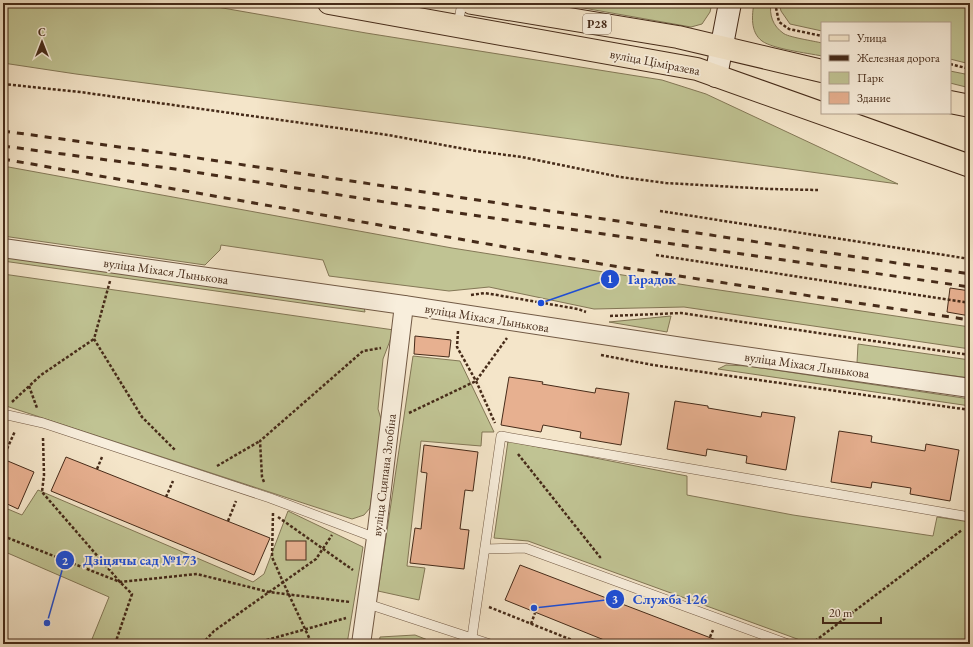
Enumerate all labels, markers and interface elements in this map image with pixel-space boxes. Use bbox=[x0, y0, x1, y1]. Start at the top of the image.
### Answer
road number: Р28 bbox=[583, 14, 611, 34]
north arrow bbox=[22, 22, 62, 62]
legend bbox=[821, 22, 951, 114]
text: С bbox=[38, 25, 46, 39]
text: Улица bbox=[856, 30, 887, 46]
street label: вуліца Ціміразева bbox=[608, 45, 702, 79]
text: Железная дорога bbox=[856, 50, 940, 66]
text: Парк bbox=[857, 70, 884, 86]
text: Здание bbox=[857, 90, 891, 106]
street label: вуліца Міхася Лынькова bbox=[103, 254, 230, 288]
callout: Гарадок bbox=[600, 266, 684, 292]
text: Гарадок bbox=[628, 270, 676, 288]
text: 1 bbox=[607, 271, 613, 287]
street label: вуліца Міхася Лынькова bbox=[424, 300, 551, 336]
street label: вуліца Міхася Лынькова bbox=[744, 348, 871, 382]
street label: вуліца Сцяпана Злобіна bbox=[368, 412, 400, 537]
callout: Дзіцячы сад №173 bbox=[55, 547, 205, 573]
text: Дзіцячы сад №173 bbox=[83, 551, 197, 569]
text: 2 bbox=[62, 553, 69, 569]
callout: Служба 126 bbox=[605, 586, 715, 612]
text: Служба 126 bbox=[633, 590, 708, 608]
text: 3 bbox=[612, 591, 618, 607]
scale bar bbox=[823, 599, 881, 625]
text: 20 m bbox=[829, 605, 853, 621]

